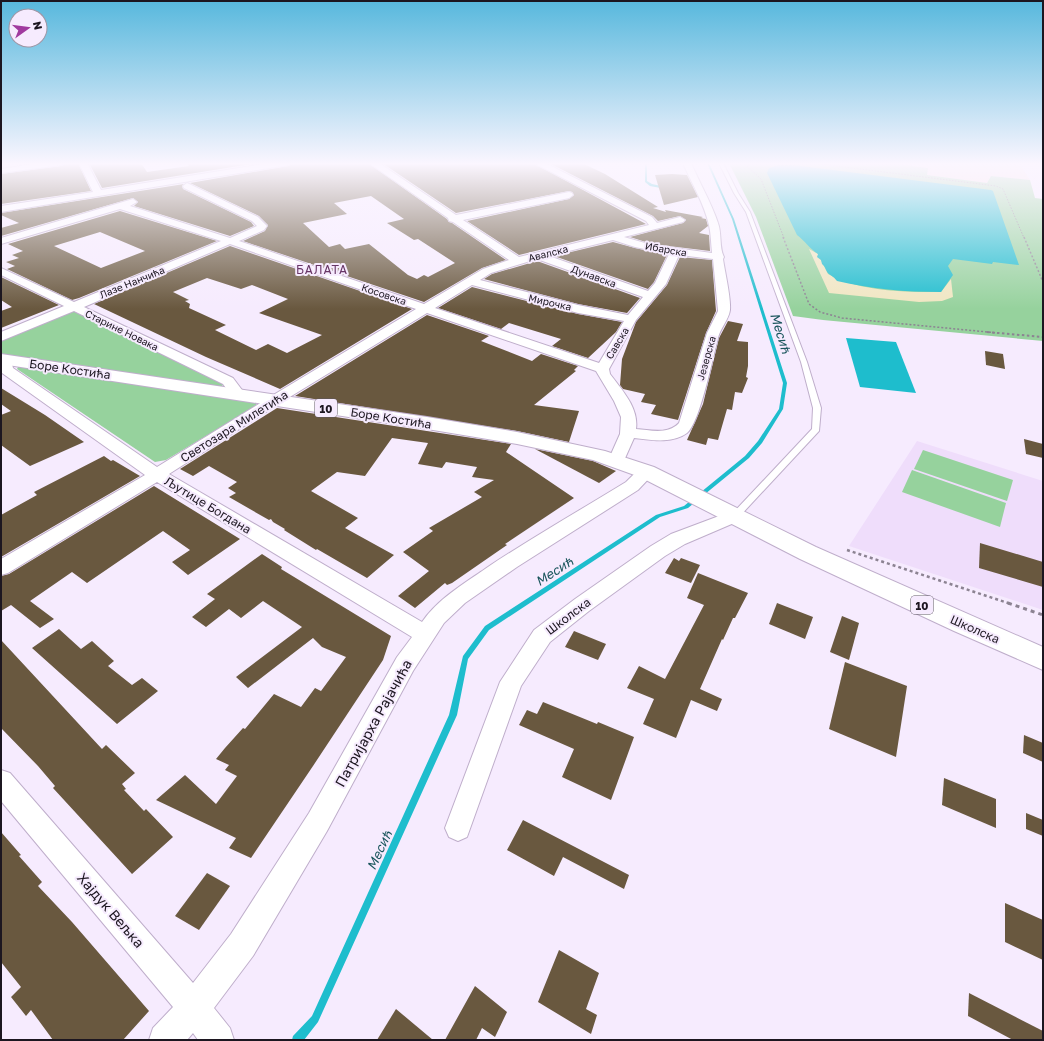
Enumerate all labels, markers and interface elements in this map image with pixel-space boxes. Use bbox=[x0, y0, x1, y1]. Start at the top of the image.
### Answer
north arrow bbox=[8, 8, 48, 48]
text: N bbox=[31, 20, 46, 31]
street label: Ибарска bbox=[644, 239, 688, 259]
street label: Авалска bbox=[527, 242, 569, 264]
district label: БАЛАТА bbox=[296, 262, 348, 277]
street label: Дунавска bbox=[570, 262, 618, 290]
street label: Лазе Нанчића bbox=[98, 263, 166, 301]
street label: Косовска bbox=[360, 281, 408, 307]
street label: Мирочка bbox=[527, 291, 573, 313]
street label: Старине Новака bbox=[83, 307, 161, 353]
water label: Месић bbox=[767, 311, 795, 356]
street label: Савска bbox=[603, 325, 631, 361]
street label: Језерска bbox=[694, 335, 718, 381]
street label: Боре Костића bbox=[28, 356, 112, 382]
street label: Светозара Милетића bbox=[177, 387, 291, 465]
road number: 10 bbox=[315, 399, 337, 417]
street label: Боре Костића bbox=[349, 404, 433, 432]
street label: Љутице Богдана bbox=[162, 473, 254, 537]
water label: Месић bbox=[532, 552, 577, 589]
street label: Школска bbox=[543, 594, 593, 638]
road number: 10 bbox=[911, 596, 933, 614]
street label: Школска bbox=[948, 611, 1002, 647]
street label: Патријарха Рајачића bbox=[331, 656, 415, 790]
water label: Месић bbox=[363, 827, 395, 872]
street label: Хајдук Вељка bbox=[74, 869, 148, 951]

